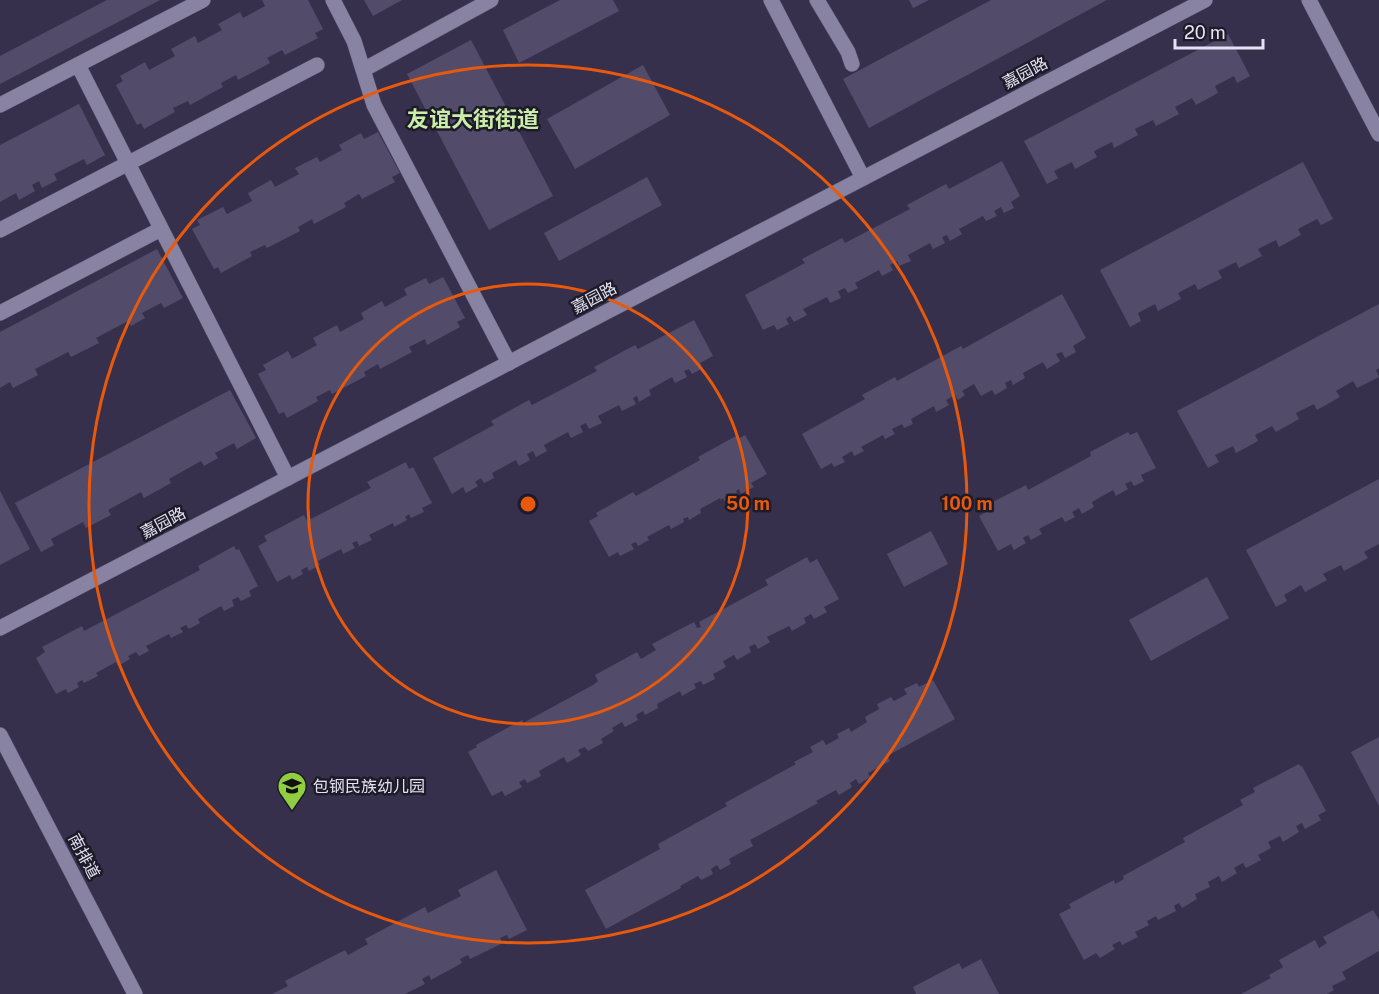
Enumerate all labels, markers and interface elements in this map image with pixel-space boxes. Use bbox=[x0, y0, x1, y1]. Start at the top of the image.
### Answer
scale bar bbox=[1175, 12, 1264, 50]
text: 20 m bbox=[1184, 22, 1226, 43]
street label: 嘉园路 bbox=[999, 53, 1051, 93]
district label: 友谊大街街道 bbox=[407, 106, 539, 132]
street label: 嘉园路 bbox=[568, 278, 620, 318]
text: 50 m bbox=[726, 493, 770, 514]
text: 100 m bbox=[941, 493, 993, 514]
centre of rings bbox=[518, 494, 538, 514]
street label: 嘉园路 bbox=[137, 503, 189, 543]
school or university icon: 包钢民族幼儿园 bbox=[276, 770, 308, 812]
place label: 包钢民族幼儿园 bbox=[313, 777, 425, 796]
street label: 南排道 bbox=[64, 830, 104, 882]

